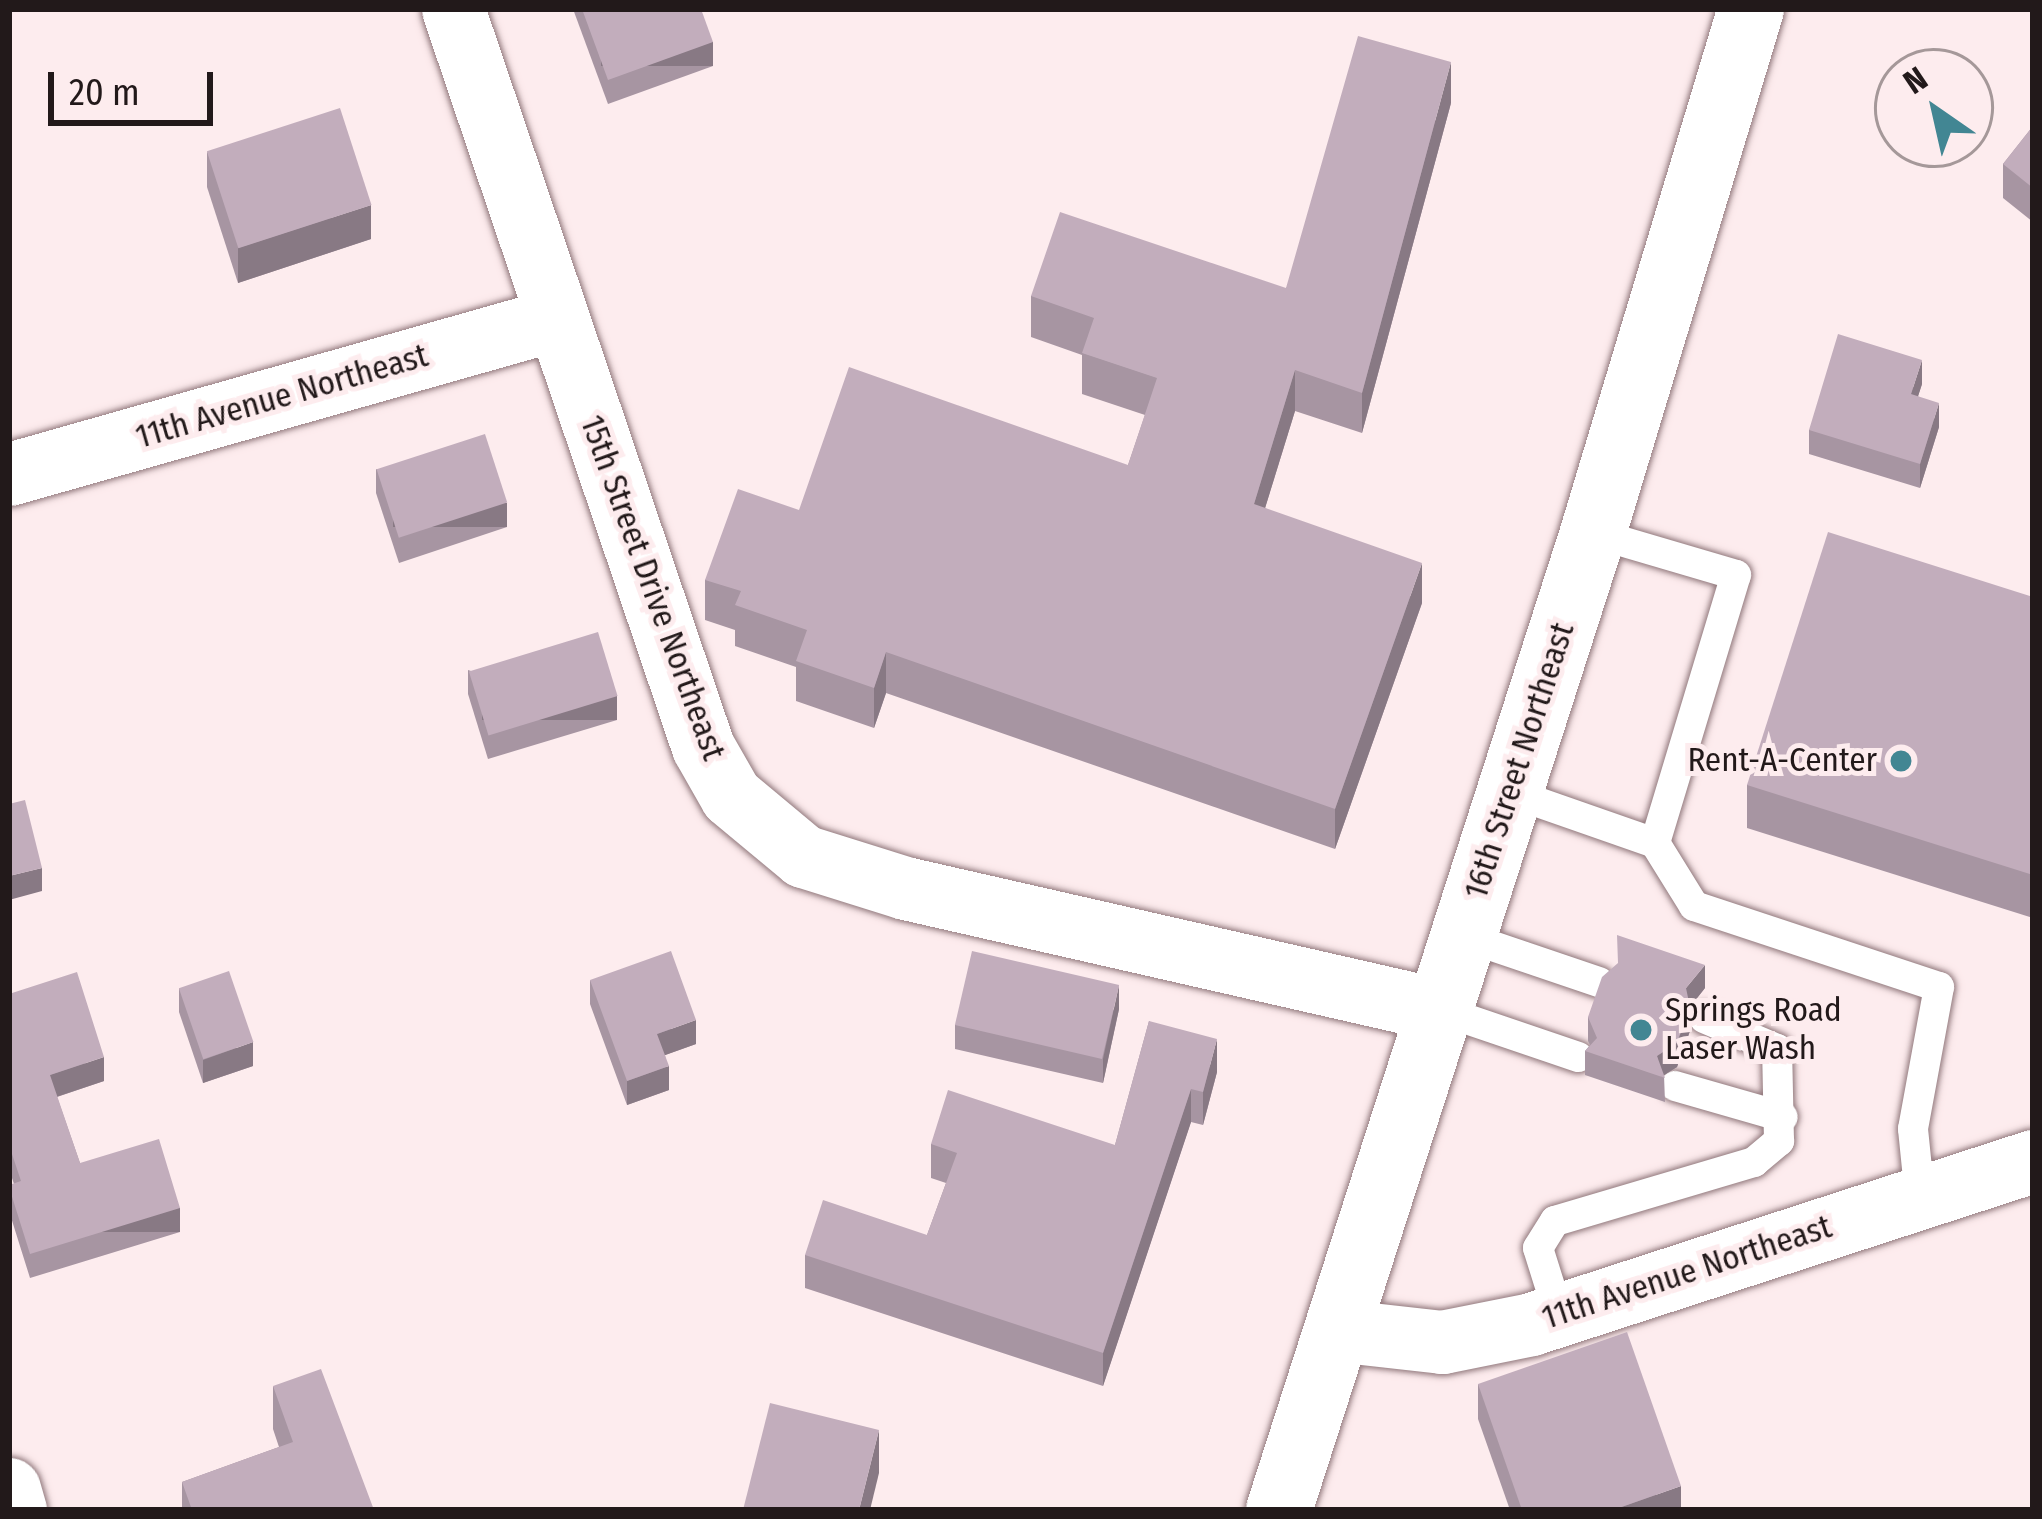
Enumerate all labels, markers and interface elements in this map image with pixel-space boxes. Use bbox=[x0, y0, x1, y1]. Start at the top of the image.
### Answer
scale bar bbox=[54, 48, 219, 122]
north arrow bbox=[1874, 48, 1994, 168]
text: N bbox=[1896, 59, 1935, 103]
text: 20 m bbox=[69, 71, 140, 115]
street label: 11th Avenue Northeast bbox=[131, 336, 433, 458]
street label: 15th Street Drive Northeast bbox=[571, 410, 733, 766]
street label: 16th Street Northeast bbox=[1457, 618, 1583, 904]
place label: Rent-A-Center bbox=[1687, 741, 1877, 781]
marker: Rent-A-Center bbox=[1888, 748, 1914, 774]
place label: Springs Road Laser Wash bbox=[1665, 991, 1842, 1069]
marker: Springs Road Laser Wash bbox=[1628, 1017, 1654, 1043]
street label: 11th Avenue Northeast bbox=[1537, 1207, 1837, 1339]

